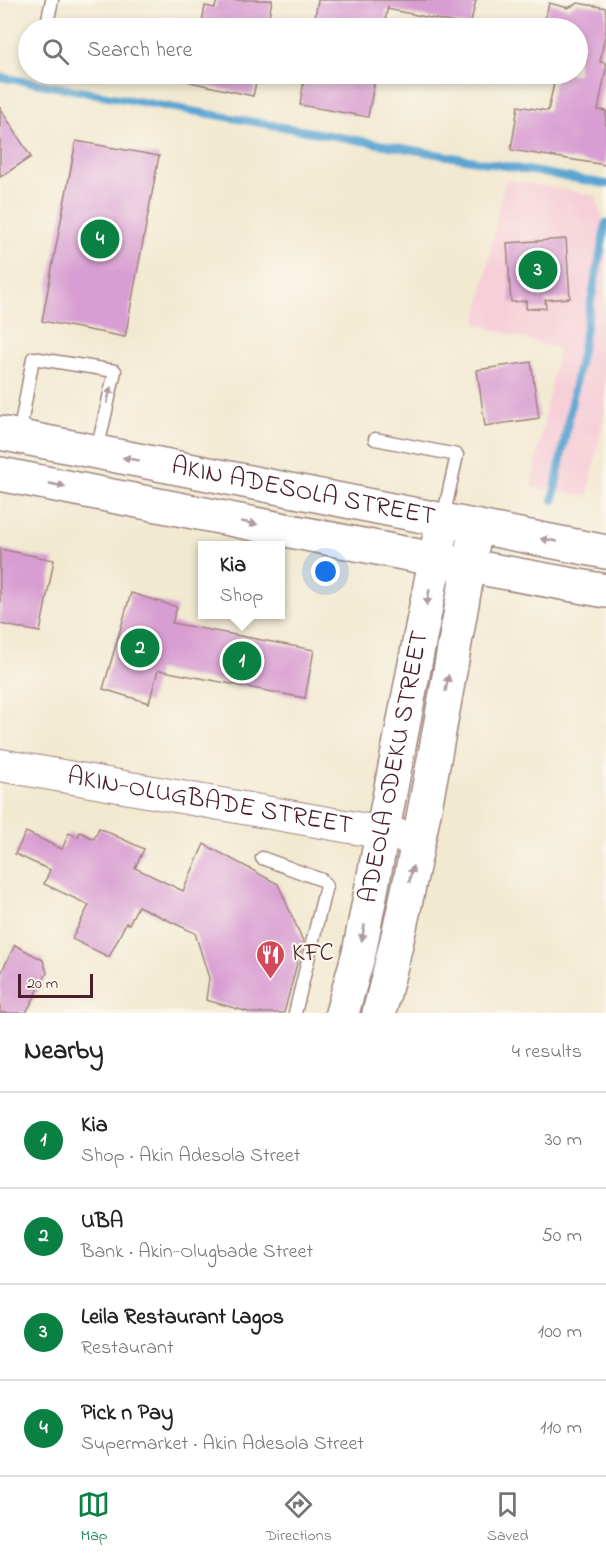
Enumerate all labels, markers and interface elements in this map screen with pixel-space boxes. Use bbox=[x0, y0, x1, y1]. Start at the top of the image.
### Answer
search box bbox=[18, 18, 588, 84]
icon: search bbox=[39, 35, 72, 68]
text: Search here bbox=[87, 35, 192, 67]
pin: 4 bbox=[80, 216, 120, 262]
pin: 3 bbox=[518, 248, 558, 292]
one-way arrow bbox=[105, 386, 115, 404]
street label: AKIN ADESOLA STREET bbox=[168, 448, 439, 537]
one-way arrow bbox=[121, 454, 140, 463]
one-way arrow bbox=[48, 481, 67, 490]
one-way arrow bbox=[239, 519, 258, 528]
one-way arrow bbox=[539, 535, 558, 544]
popup bbox=[198, 541, 285, 619]
text: Kia bbox=[220, 550, 246, 582]
your location bbox=[311, 557, 340, 586]
text: Shop bbox=[220, 582, 263, 611]
one-way arrow bbox=[423, 588, 432, 607]
pin: 2 bbox=[120, 626, 160, 670]
street label: ADEOLA ODEKU STREET bbox=[350, 627, 440, 906]
pin: 1 bbox=[222, 638, 262, 684]
one-way arrow bbox=[443, 673, 452, 692]
street label: AKIN-OLUGBADE STREET bbox=[64, 758, 355, 846]
one-way arrow bbox=[407, 864, 416, 883]
one-way arrow bbox=[357, 924, 367, 942]
place label: KFC bbox=[292, 935, 334, 973]
restaurant icon: KFC bbox=[255, 938, 287, 980]
scale bar bbox=[18, 971, 93, 998]
text: 20 m bbox=[27, 972, 58, 996]
text: Nearby bbox=[24, 1033, 103, 1071]
text: 4 results bbox=[512, 1038, 582, 1067]
text: Kia bbox=[81, 1110, 108, 1142]
text: 1 bbox=[40, 1126, 47, 1155]
text: 30 m bbox=[545, 1126, 582, 1155]
text: Shop · Akin Adesola Street bbox=[81, 1142, 300, 1171]
text: UBA bbox=[81, 1206, 123, 1238]
text: 2 bbox=[39, 1222, 48, 1251]
text: 50 m bbox=[541, 1222, 582, 1251]
text: Bank · Akin-Olugbade Street bbox=[81, 1238, 313, 1267]
text: Leila Restaurant Lagos bbox=[81, 1302, 284, 1334]
text: 3 bbox=[39, 1318, 48, 1347]
text: 100 m bbox=[538, 1318, 582, 1347]
text: Restaurant bbox=[81, 1334, 174, 1363]
text: Pick n Pay bbox=[81, 1398, 173, 1430]
text: 4 bbox=[39, 1414, 48, 1443]
text: 110 m bbox=[540, 1414, 582, 1443]
text: Supermarket · Akin Adesola Street bbox=[81, 1430, 364, 1459]
tab: Map bbox=[77, 1488, 110, 1548]
tab: Directions bbox=[265, 1488, 332, 1548]
tab: Saved bbox=[487, 1488, 529, 1548]

